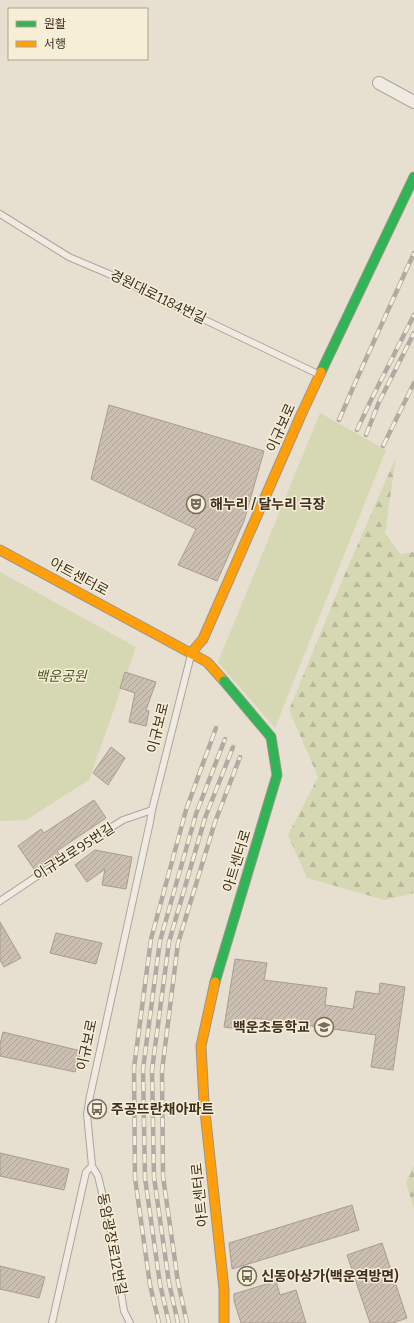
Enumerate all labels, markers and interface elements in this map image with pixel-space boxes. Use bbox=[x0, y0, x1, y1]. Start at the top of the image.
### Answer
legend bbox=[8, 8, 148, 60]
text: 원활 bbox=[44, 17, 66, 31]
text: 서행 bbox=[44, 37, 66, 51]
street label: 경원대로1184번길 bbox=[107, 266, 209, 328]
street label: 이규보로 bbox=[263, 401, 299, 455]
theatre icon: 해누리 / 달누리 극장 bbox=[185, 493, 207, 515]
place label: 해누리 / 달누리 극장 bbox=[210, 496, 325, 513]
street label: 아트센터로 bbox=[47, 554, 112, 600]
park label: 백운공원 bbox=[35, 668, 88, 685]
street label: 이규보로 bbox=[144, 701, 173, 755]
street label: 이규보로95번길 bbox=[30, 820, 118, 884]
street label: 아트센터로 bbox=[219, 828, 255, 894]
school or university icon: 백운초등학교 bbox=[313, 1016, 335, 1038]
street label: 이규보로 bbox=[73, 1018, 101, 1072]
place label: 백운초등학교 bbox=[233, 1019, 310, 1036]
bus stop icon: 주공뜨란채아파트 bbox=[86, 1098, 108, 1120]
place label: 주공뜨란채아파트 bbox=[111, 1101, 214, 1118]
street label: 아트센터로 bbox=[188, 1162, 212, 1228]
street label: 동암광장로12번길 bbox=[94, 1192, 130, 1296]
bus stop icon: 신동아상가(백운역방면) bbox=[236, 1265, 258, 1287]
place label: 신동아상가(백운역방면) bbox=[261, 1267, 399, 1285]

